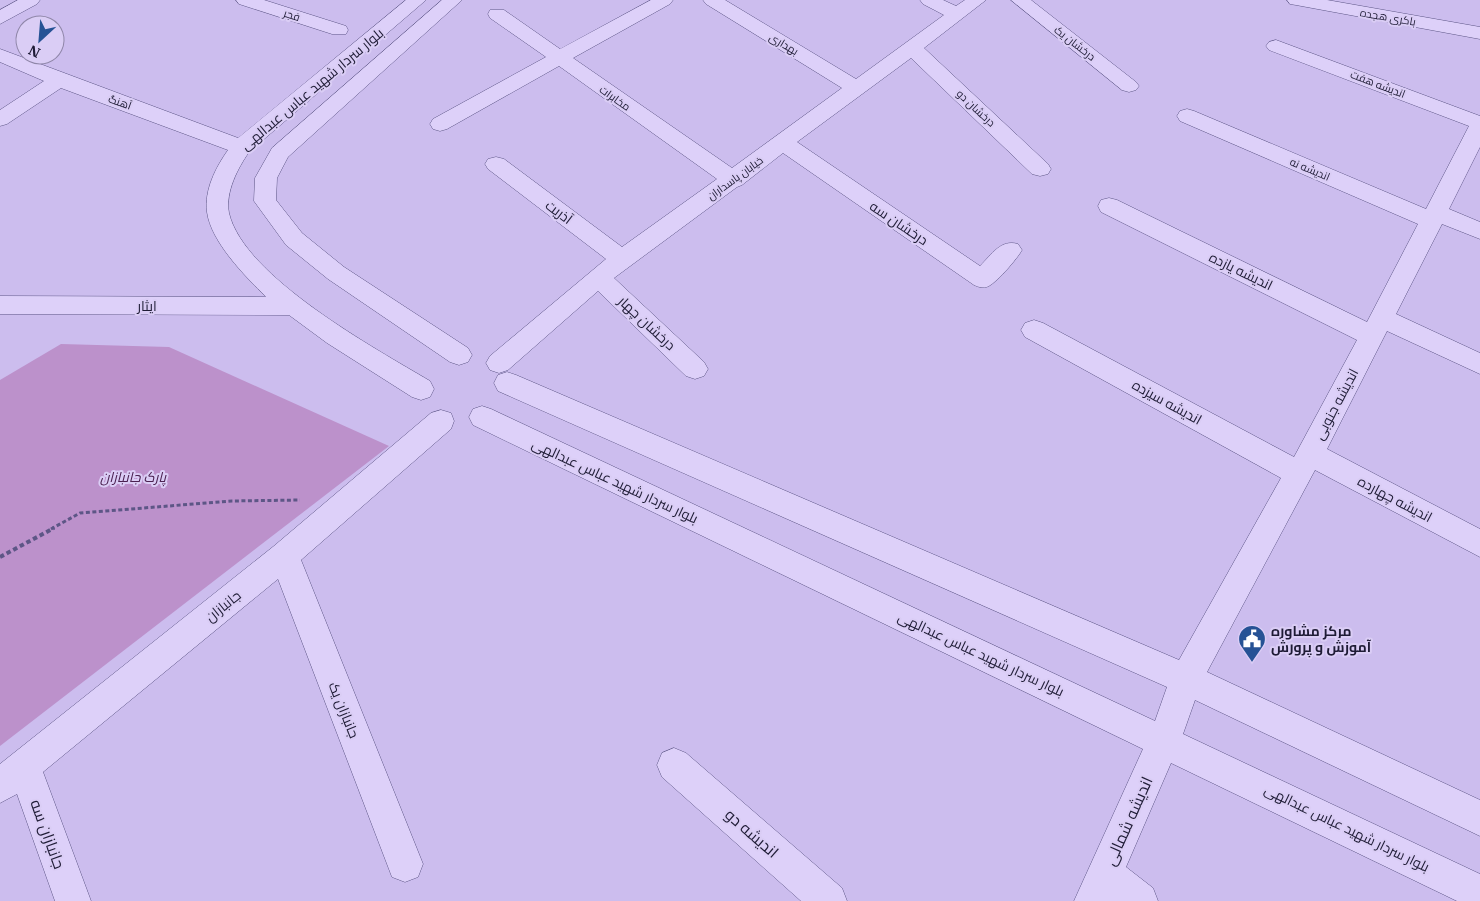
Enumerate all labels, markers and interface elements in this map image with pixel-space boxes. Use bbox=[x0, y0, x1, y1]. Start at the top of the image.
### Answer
street label: فجر bbox=[281, 5, 302, 24]
street label: باکری هجده bbox=[1359, 5, 1417, 29]
north arrow bbox=[15, 15, 65, 65]
street label: درخشان یک bbox=[1051, 22, 1099, 64]
street label: بلوار سردار شهید عباس عبدالهی bbox=[237, 24, 387, 154]
street label: بهداری bbox=[767, 30, 801, 58]
text: N bbox=[25, 41, 43, 62]
street label: اندیشه هفت bbox=[1348, 67, 1408, 101]
street label: مخابرات bbox=[597, 82, 633, 114]
street label: درخشان دو bbox=[954, 86, 998, 130]
street label: آهنگ bbox=[106, 91, 134, 113]
street label: خیابان پاسداران bbox=[704, 153, 766, 203]
street label: اندیشه نه bbox=[1288, 154, 1332, 184]
street label: آذریت bbox=[542, 196, 576, 228]
street label: درخشان سه bbox=[866, 197, 932, 249]
street label: اندیشه یازده bbox=[1206, 248, 1276, 294]
street label: درخشان چهار bbox=[613, 291, 679, 355]
street label: ایثار bbox=[136, 297, 157, 315]
street label: اندیشه جنوبی bbox=[1310, 365, 1362, 443]
street label: اندیشه سیزده bbox=[1129, 375, 1205, 429]
street label: بلوار سردار شهید عباس عبدالهی bbox=[529, 435, 701, 527]
park label: پارک جانبازان bbox=[100, 468, 167, 487]
street label: اندیشه چهارده bbox=[1354, 472, 1435, 527]
street label: جانبازان bbox=[202, 586, 244, 626]
street label: بلوار سردار شهید عباس عبدالهی bbox=[895, 608, 1067, 700]
place label: مرکز مشاوره آموزش و پرورش bbox=[1271, 622, 1372, 658]
public building icon: مرکز مشاوره آموزش و پرورش bbox=[1237, 624, 1267, 663]
street label: جانبازان یک bbox=[325, 679, 363, 741]
street label: اندیشه شمالی bbox=[1099, 773, 1157, 869]
street label: بلوار سردار شهید عباس عبدالهی bbox=[1262, 780, 1432, 876]
street label: جانبازان سه bbox=[25, 796, 70, 872]
street label: اندیشه دو bbox=[721, 804, 783, 862]

